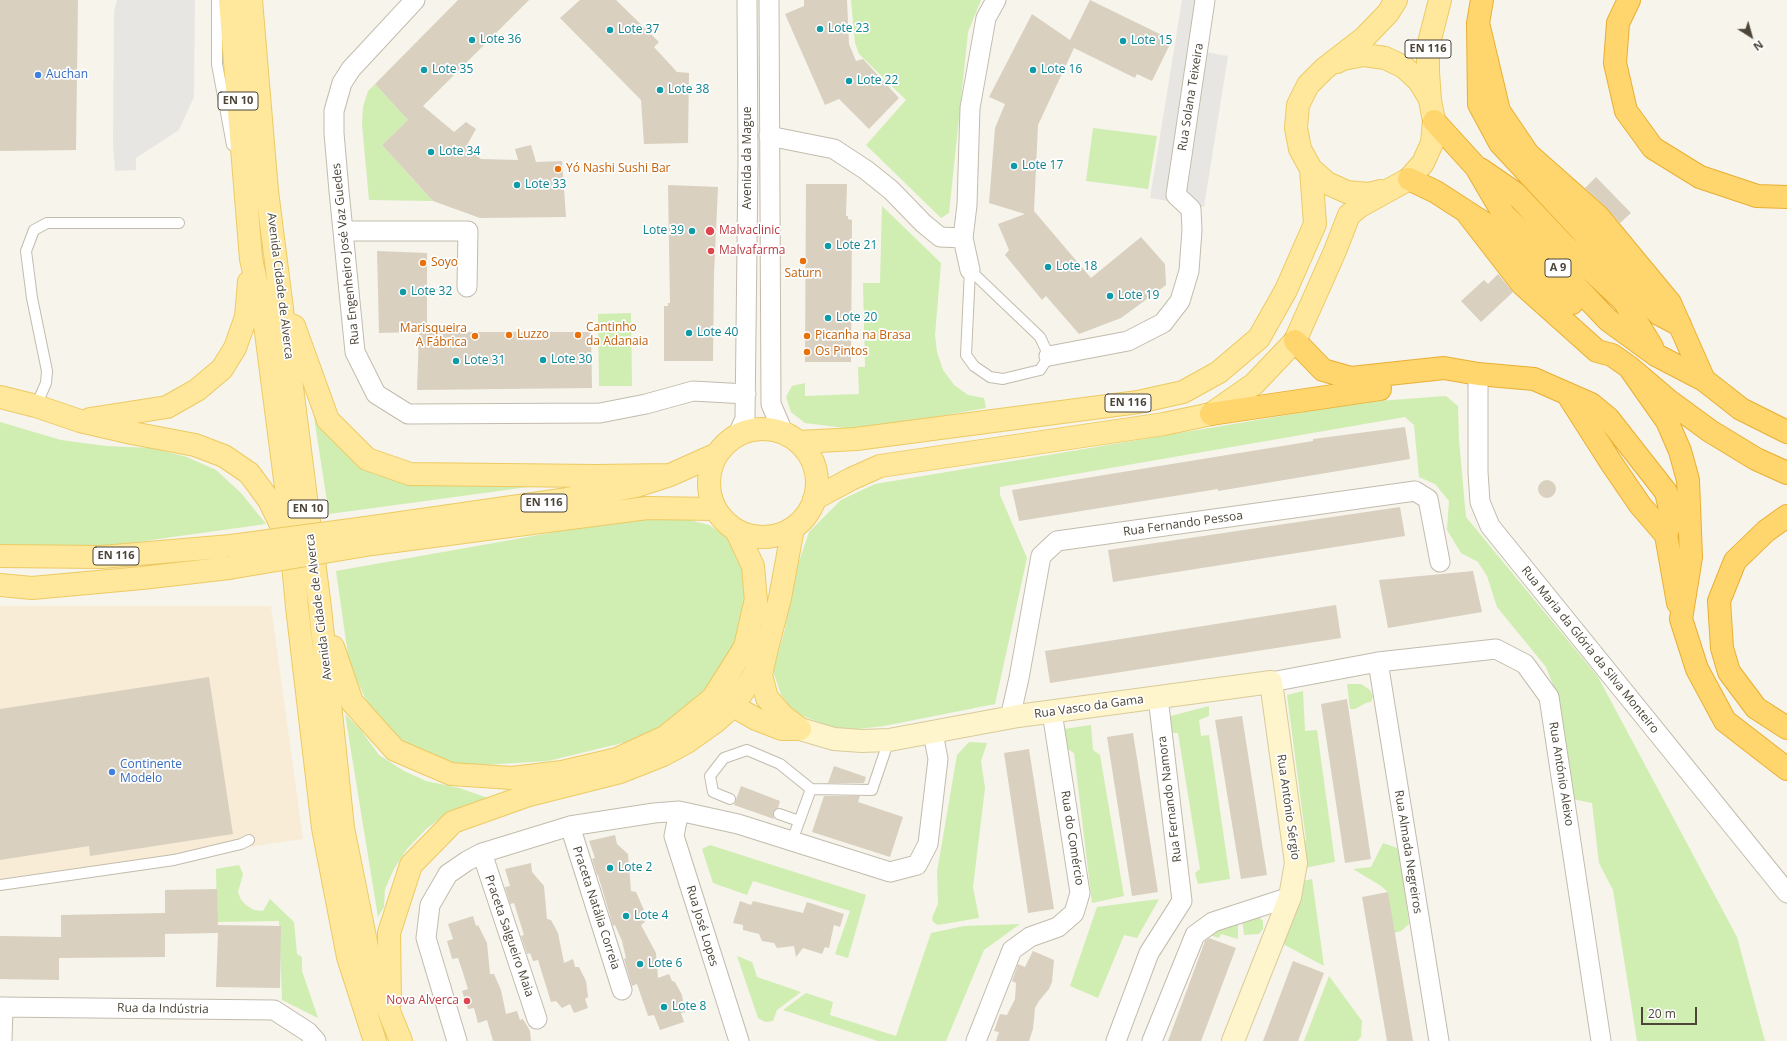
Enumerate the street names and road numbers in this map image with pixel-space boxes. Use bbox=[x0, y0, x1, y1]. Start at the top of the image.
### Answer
road number: EN 116 bbox=[1405, 40, 1451, 58]
street label: Rua Solana Teixeira bbox=[1175, 42, 1207, 152]
road number: EN 10 bbox=[218, 92, 258, 110]
street label: Avenida da Mague bbox=[741, 106, 755, 210]
street label: Rua Engenheiro José Vaz Guedes bbox=[329, 162, 363, 346]
street label: Avenida Cidade de Alverca bbox=[264, 212, 296, 360]
road number: A 9 bbox=[1545, 259, 1571, 277]
road number: EN 116 bbox=[1105, 394, 1151, 412]
road number: EN 116 bbox=[521, 494, 567, 512]
road number: EN 10 bbox=[288, 500, 328, 518]
street label: Rua Fernando Pessoa bbox=[1122, 508, 1244, 540]
street label: Avenida Cidade de Alverca bbox=[303, 533, 335, 681]
road number: EN 116 bbox=[93, 547, 139, 565]
street label: Rua Maria da Glória da Silva Monteiro bbox=[1518, 564, 1662, 736]
street label: Rua Vasco da Gama bbox=[1033, 692, 1145, 722]
street label: Rua António Aleixo bbox=[1546, 721, 1576, 827]
street label: Rua Fernando Namora bbox=[1155, 735, 1185, 863]
street label: Rua António Sérgio bbox=[1273, 753, 1303, 861]
street label: Rua Almada Negreiros bbox=[1391, 789, 1425, 915]
street label: Rua do Comércio bbox=[1057, 790, 1087, 886]
street label: Praceta Natália Correia bbox=[569, 845, 623, 971]
street label: Praceta Salgueiro Maia bbox=[481, 873, 537, 999]
street label: Rua José Lopes bbox=[683, 884, 721, 968]
street label: Rua da Indústria bbox=[117, 1001, 209, 1017]

